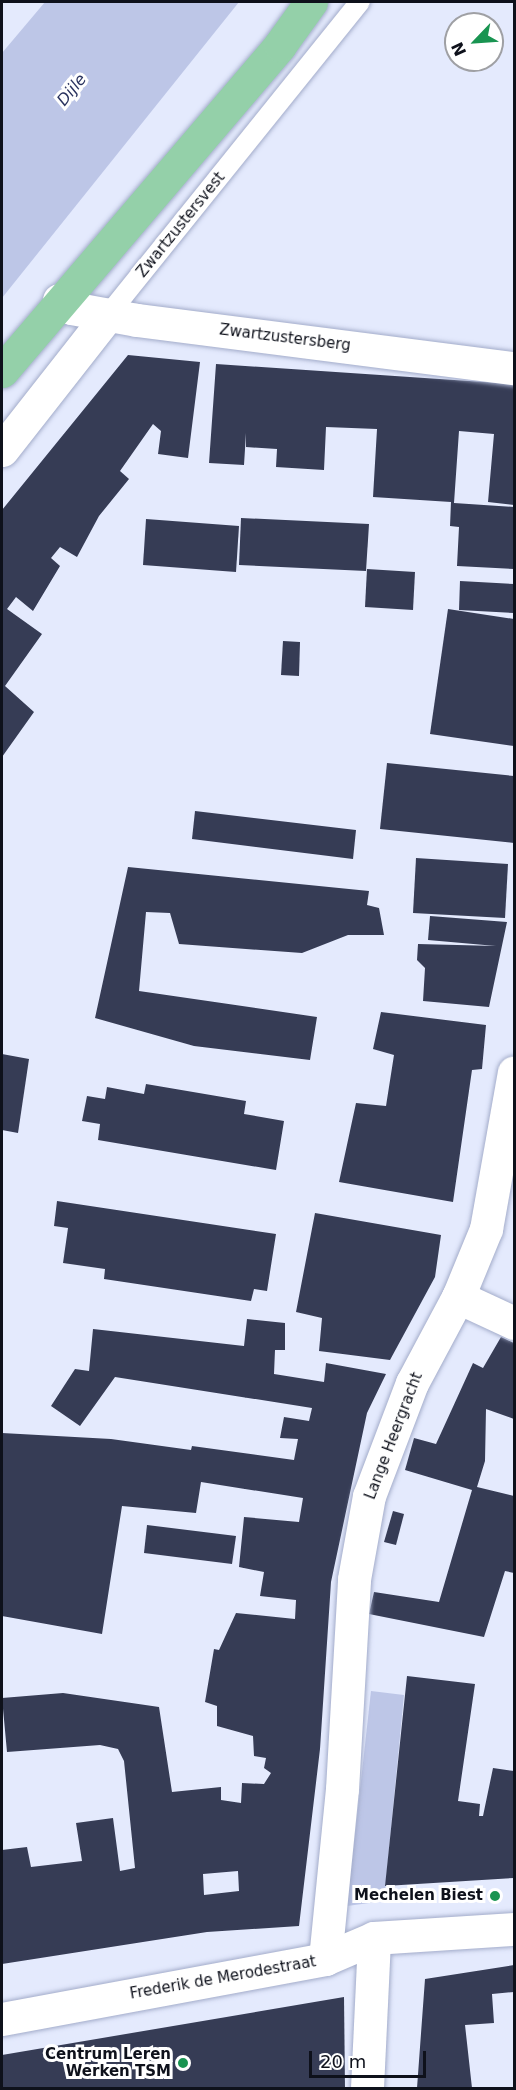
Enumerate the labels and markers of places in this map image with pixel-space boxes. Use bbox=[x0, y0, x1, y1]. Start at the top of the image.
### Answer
place label: Mechelen Biest bbox=[354, 1887, 483, 1905]
marker: Mechelen Biest bbox=[488, 1889, 502, 1903]
place label: Centrum Leren Werken TSM bbox=[45, 2045, 171, 2080]
marker: Centrum Leren Werken TSM bbox=[176, 2056, 190, 2070]

